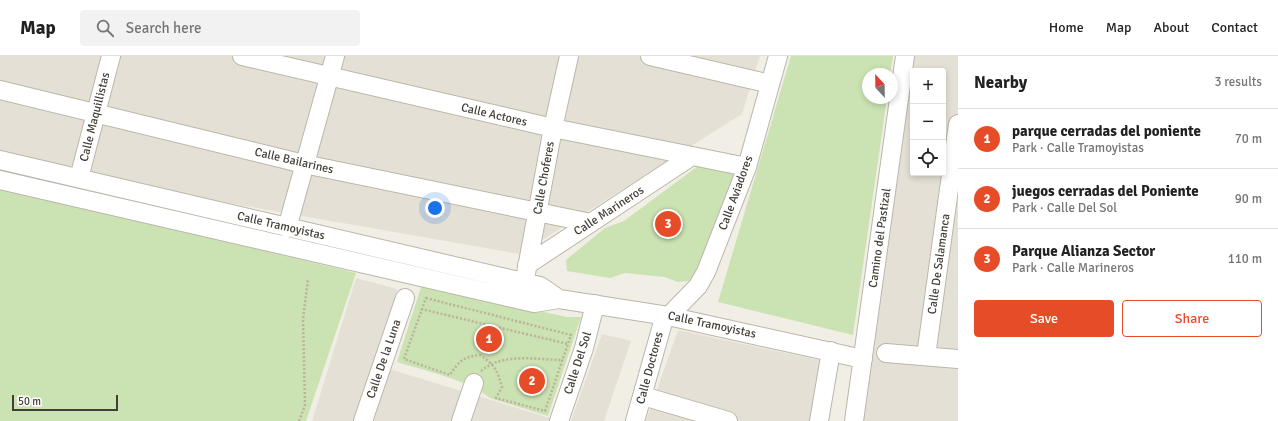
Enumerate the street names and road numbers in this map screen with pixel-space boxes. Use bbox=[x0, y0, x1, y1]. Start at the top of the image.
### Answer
street label: Calle Maquillistas bbox=[77, 71, 113, 163]
street label: Calle Actores bbox=[459, 100, 529, 130]
street label: Calle Choferes bbox=[530, 140, 558, 216]
street label: Calle Bailarines bbox=[253, 145, 335, 177]
street label: Calle Aviadores bbox=[716, 154, 756, 232]
street label: Calle Marineros bbox=[571, 183, 647, 239]
street label: Camino del Pastizal bbox=[866, 187, 894, 289]
street label: Calle Tramoyistas bbox=[236, 209, 326, 243]
street label: Calle De Salamanca bbox=[925, 213, 953, 315]
street label: Calle Tramoyistas bbox=[667, 308, 757, 342]
street label: Calle De la Luna bbox=[363, 318, 405, 400]
street label: Calle Del Sol bbox=[561, 329, 595, 396]
street label: Calle Doctores bbox=[633, 330, 667, 406]

